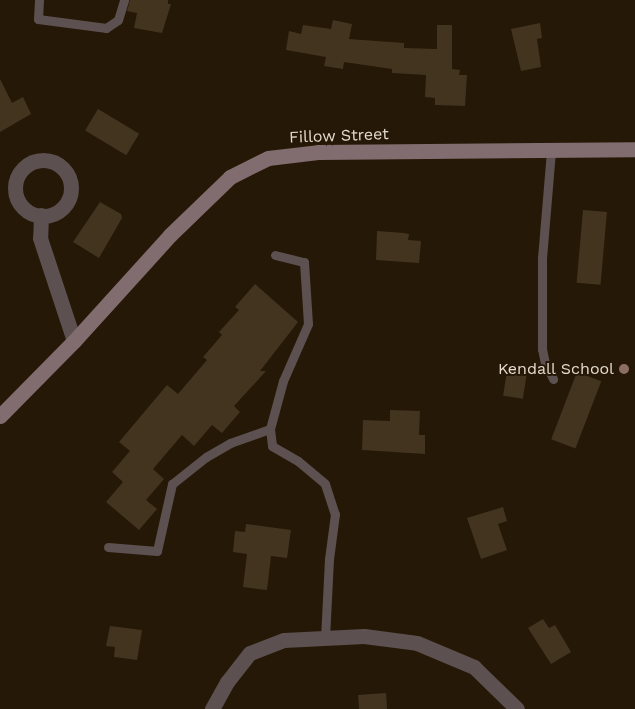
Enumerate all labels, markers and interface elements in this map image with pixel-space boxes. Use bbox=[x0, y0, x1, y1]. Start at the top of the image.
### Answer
street label: Fillow Street bbox=[289, 125, 389, 147]
place label: Kendall School bbox=[497, 359, 614, 379]
marker: Kendall School bbox=[618, 363, 630, 375]

